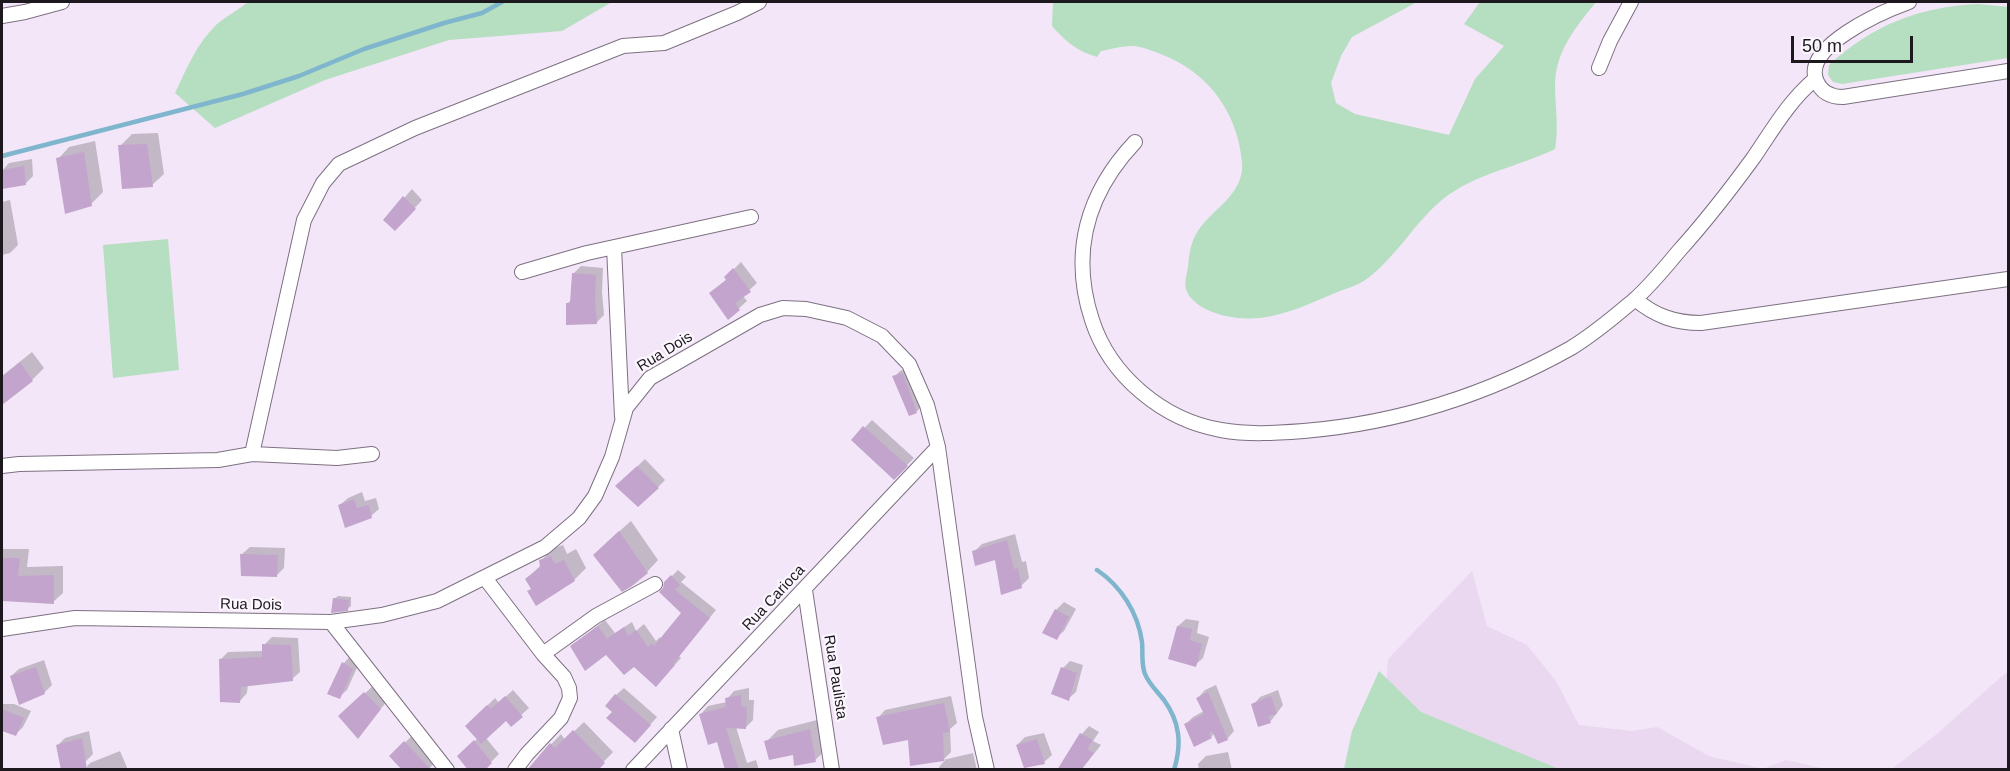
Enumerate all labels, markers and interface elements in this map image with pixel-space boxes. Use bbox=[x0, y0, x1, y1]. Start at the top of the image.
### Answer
scale bar bbox=[1794, 24, 1916, 62]
text: 50 m bbox=[1802, 36, 1842, 56]
street label: Rua Dois bbox=[634, 328, 696, 376]
street label: Rua Carioca bbox=[739, 561, 809, 635]
street label: Rua Dois bbox=[220, 595, 282, 615]
street label: Rua Paulista bbox=[819, 634, 851, 720]

